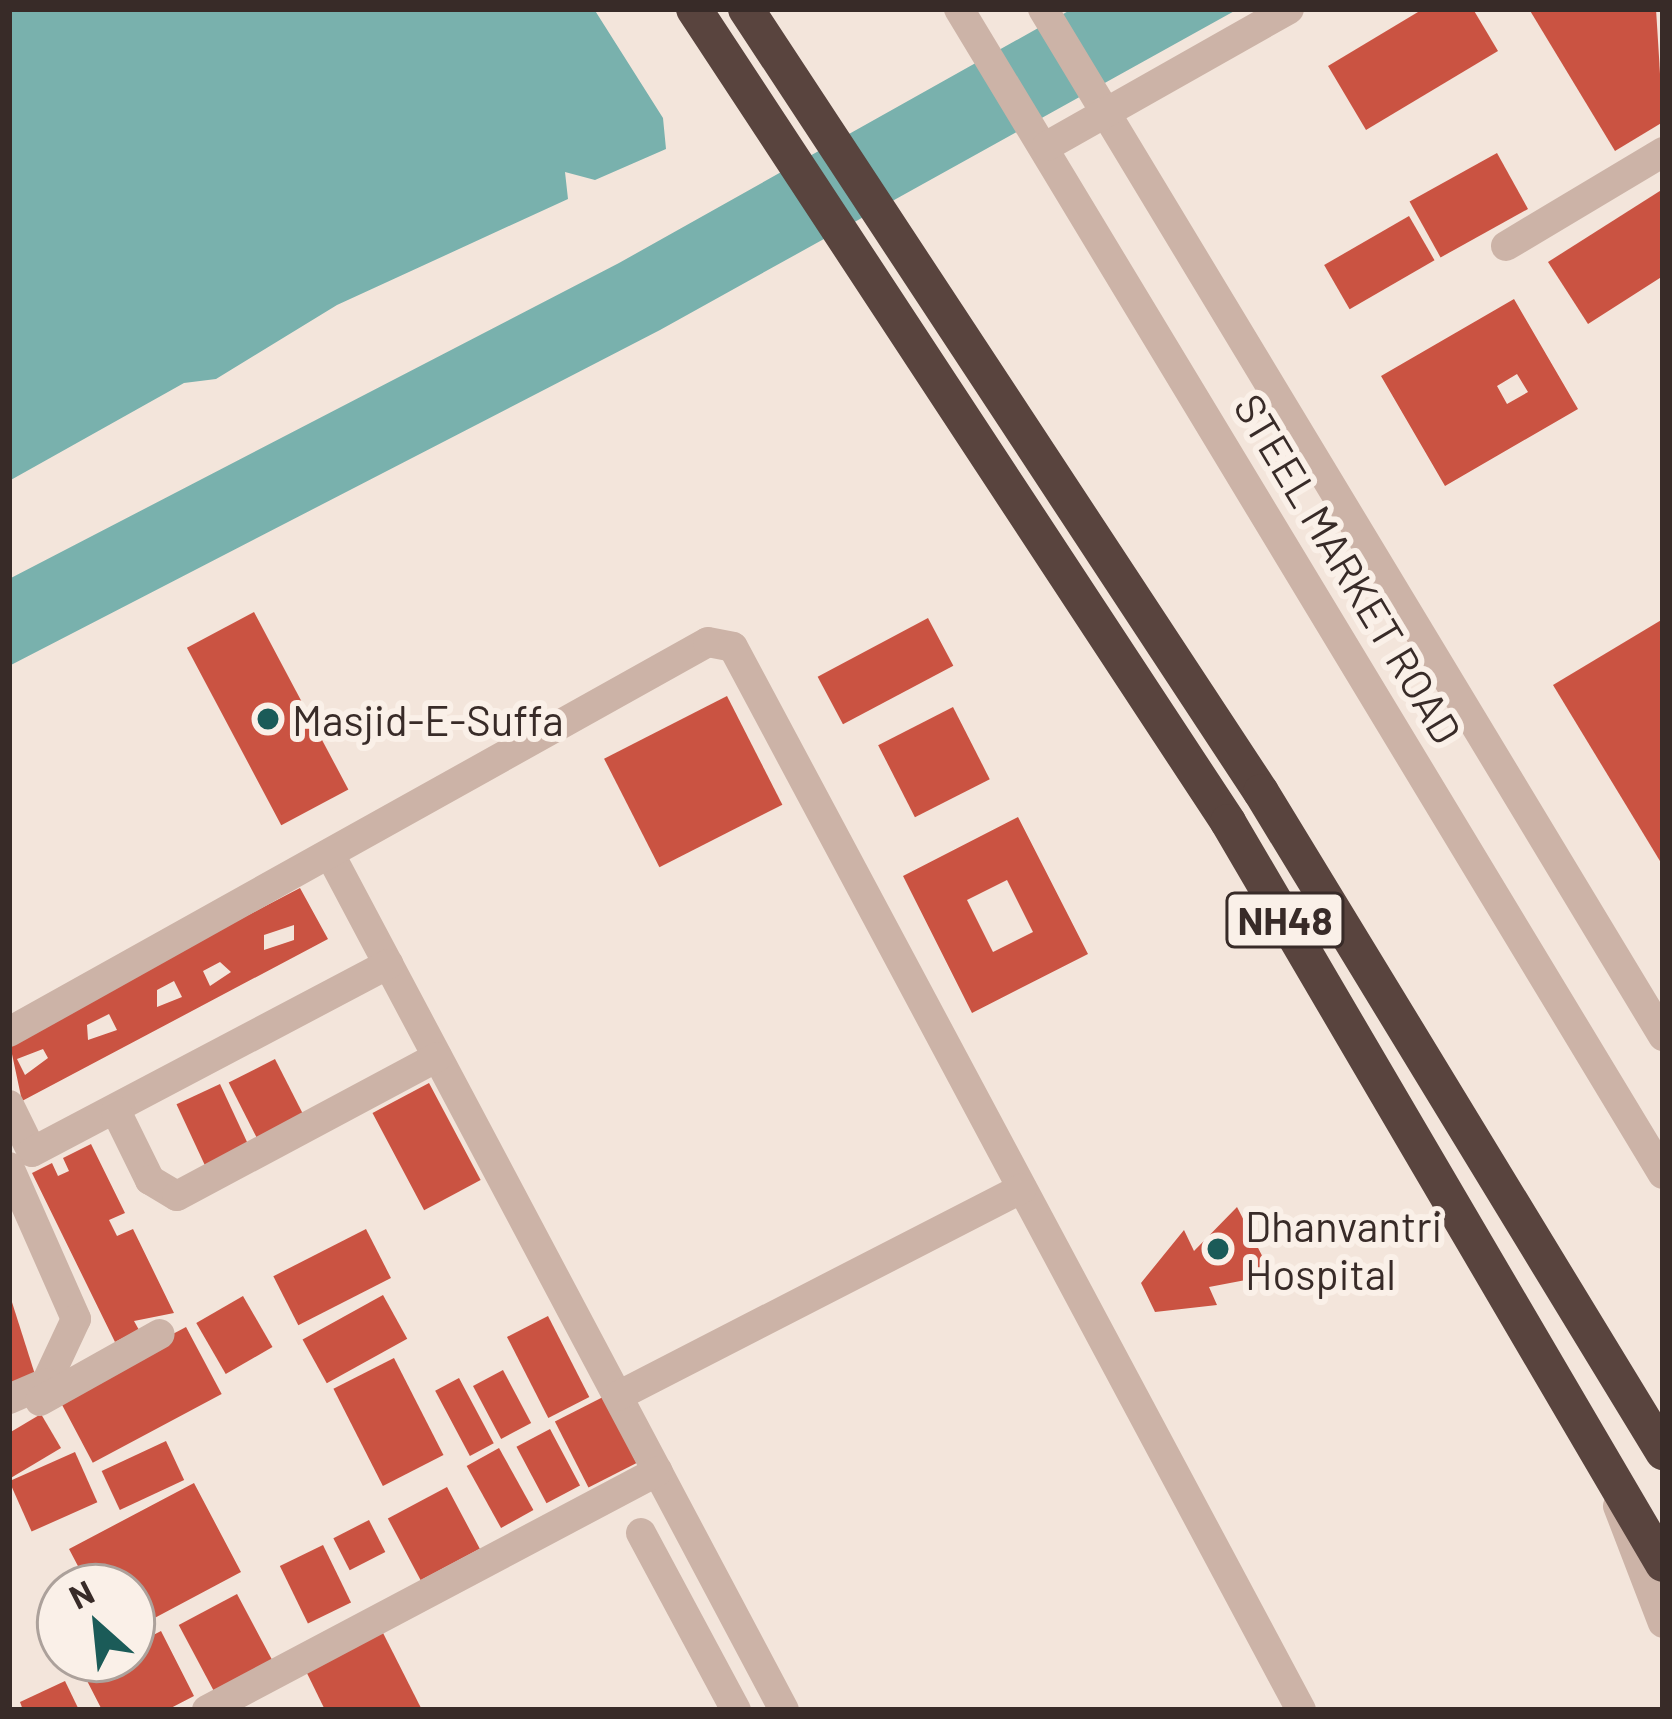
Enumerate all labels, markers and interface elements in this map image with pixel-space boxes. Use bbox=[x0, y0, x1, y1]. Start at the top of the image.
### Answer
street label: STEEL MARKET ROAD bbox=[1225, 384, 1473, 752]
place label: Masjid-E-Suffa bbox=[292, 694, 564, 744]
marker: Masjid-E-Suffa bbox=[255, 706, 281, 732]
road number: NH48 bbox=[1225, 887, 1345, 953]
place label: Dhanvantri Hospital bbox=[1245, 1200, 1442, 1298]
marker: Dhanvantri Hospital bbox=[1202, 1233, 1234, 1265]
north arrow bbox=[36, 1563, 156, 1683]
text: N bbox=[62, 1571, 100, 1616]

